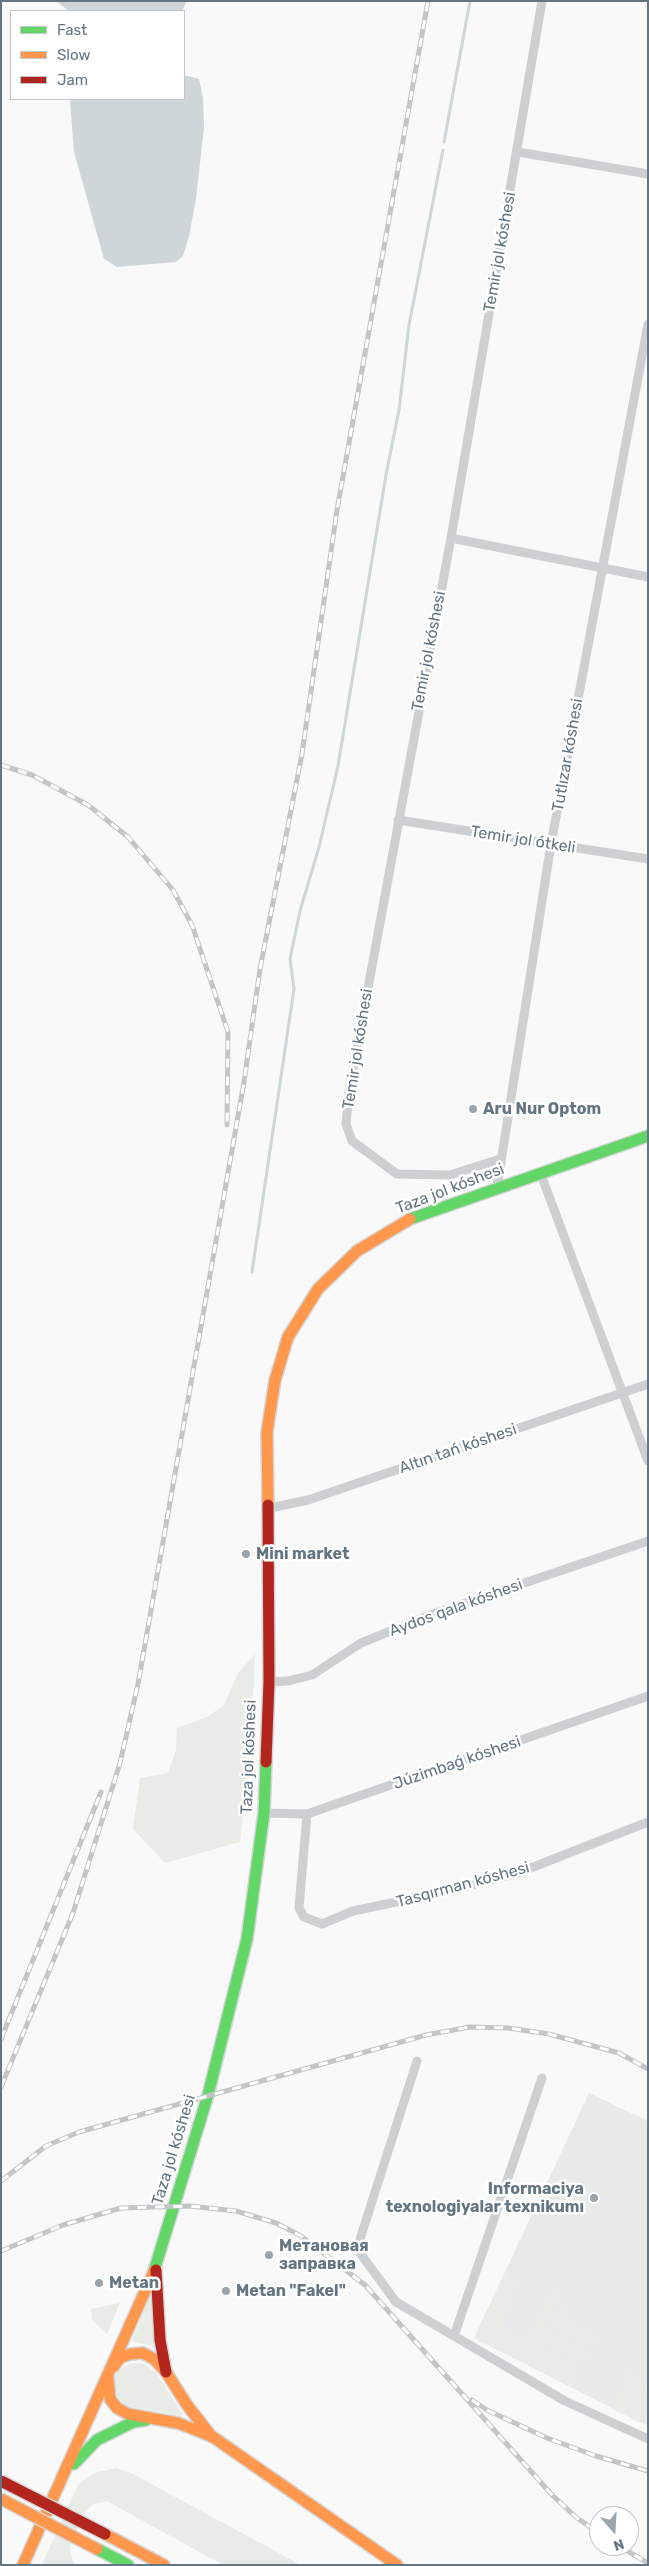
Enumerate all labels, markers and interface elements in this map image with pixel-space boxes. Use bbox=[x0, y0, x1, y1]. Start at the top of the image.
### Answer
legend bbox=[10, 10, 185, 100]
text: Fast bbox=[57, 21, 87, 39]
text: Slow bbox=[57, 46, 90, 64]
text: Jam bbox=[57, 71, 88, 89]
street label: Temir jol kóshesi bbox=[480, 190, 520, 314]
street label: Temir jol kóshesi bbox=[408, 589, 450, 713]
street label: Tutlızar kóshesi bbox=[549, 697, 587, 813]
street label: Temir jol ótkeli bbox=[469, 822, 577, 858]
street label: Temir jol kóshesi bbox=[339, 987, 377, 1111]
place label: Aru Nur Optom bbox=[483, 1099, 601, 1119]
marker: Aru Nur Optom bbox=[467, 1103, 479, 1115]
street label: Taza jol kóshesi bbox=[393, 1160, 507, 1218]
street label: Altın tań kóshesi bbox=[397, 1420, 519, 1478]
place label: Mini market bbox=[256, 1544, 349, 1564]
marker: Mini market bbox=[240, 1548, 252, 1560]
street label: Aydos qala kóshesi bbox=[387, 1575, 525, 1641]
street label: Taza jol kóshesi bbox=[237, 1699, 261, 1815]
street label: Júzimbaǵ kóshesi bbox=[391, 1732, 523, 1794]
street label: Tasqırman kóshesi bbox=[394, 1858, 532, 1912]
street label: Taza jol kóshesi bbox=[148, 2092, 200, 2208]
place label: Informaciya texnologiyalar texnikumı bbox=[386, 2179, 584, 2217]
marker: Informaciya texnologiyalar texnikumı bbox=[588, 2192, 600, 2204]
place label: Метановая заправка bbox=[279, 2236, 369, 2274]
marker: Метановая заправка bbox=[263, 2249, 275, 2261]
place label: Metan bbox=[109, 2273, 159, 2293]
marker: Metan bbox=[93, 2277, 105, 2289]
place label: Metan "Fakel" bbox=[236, 2281, 346, 2301]
marker: Metan "Fakel" bbox=[220, 2285, 232, 2297]
north arrow bbox=[589, 2506, 639, 2556]
text: N bbox=[611, 2535, 626, 2554]

